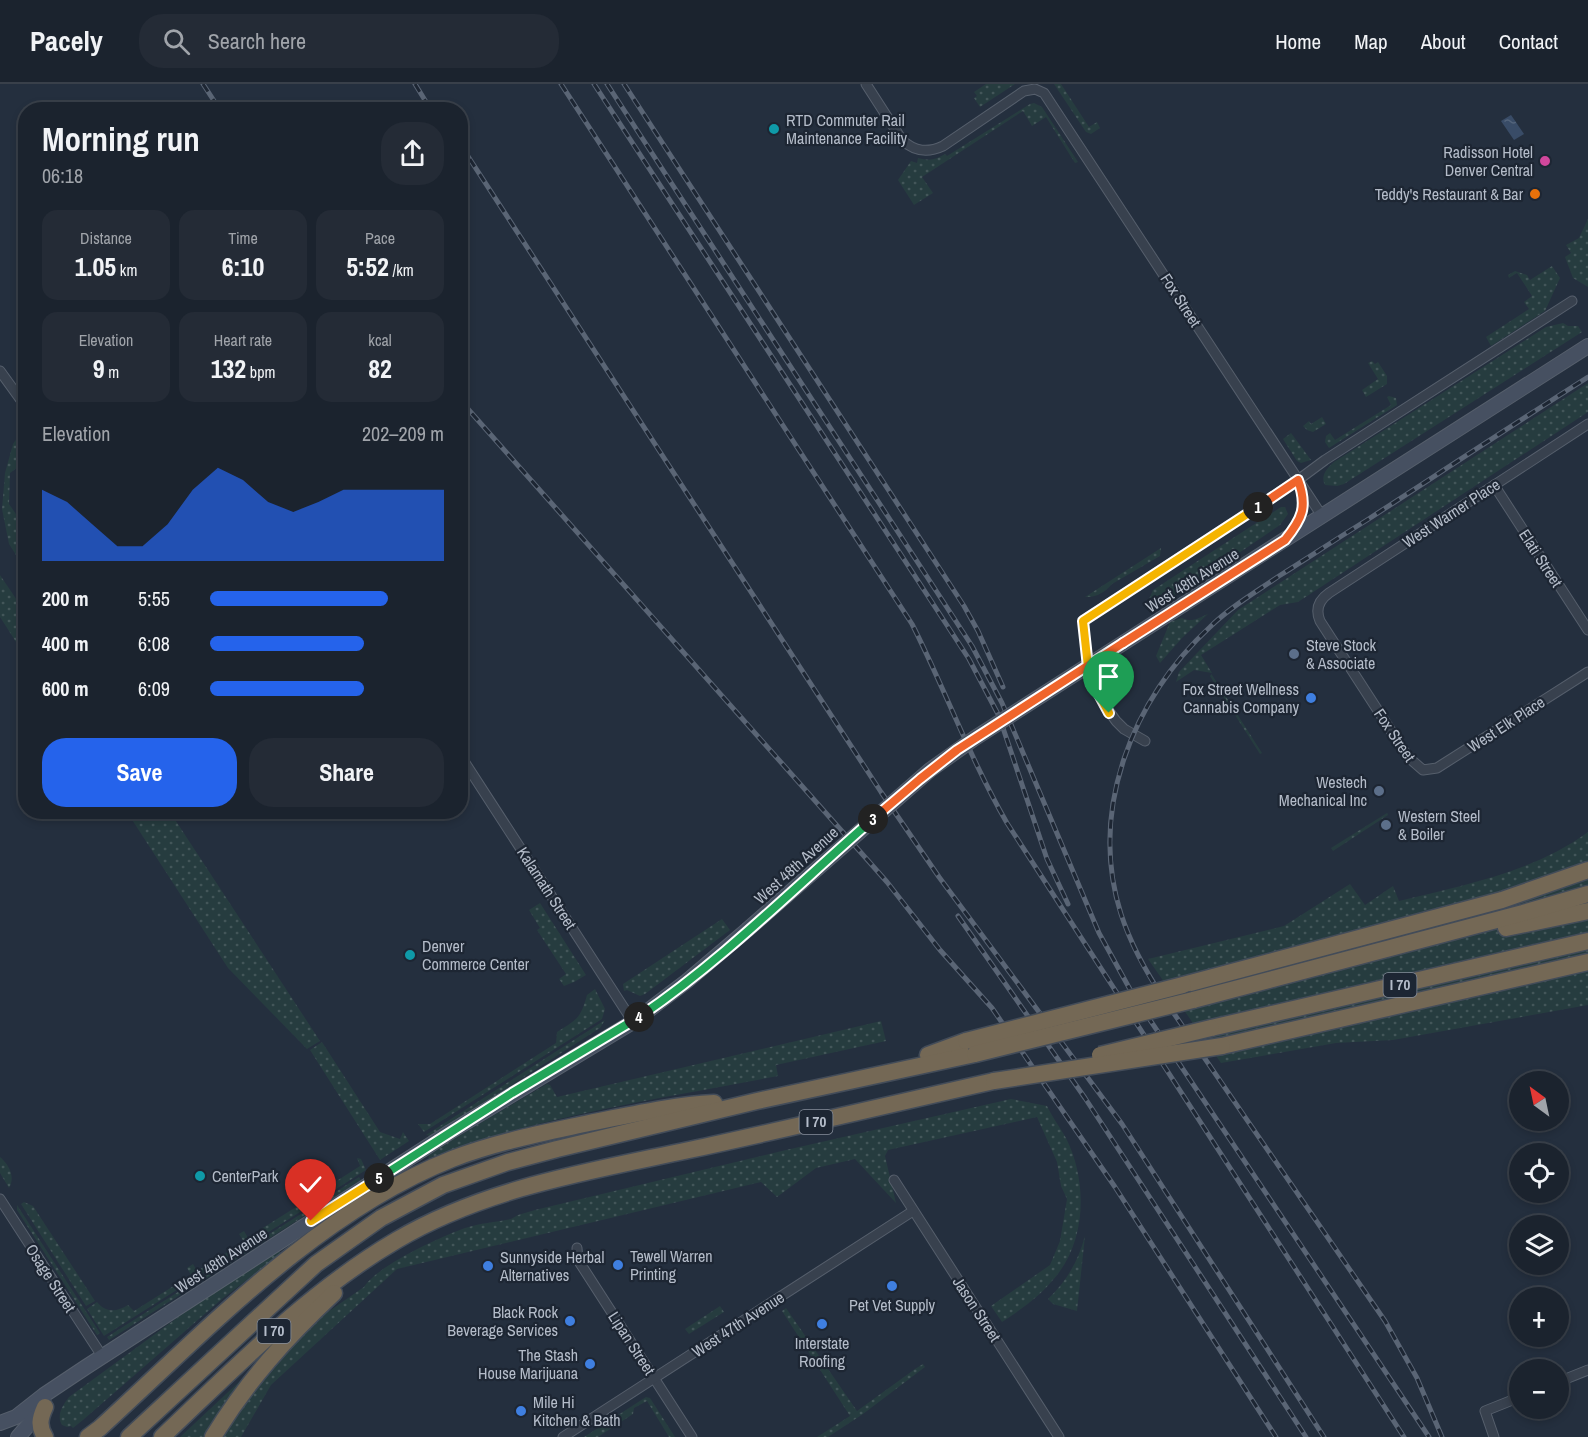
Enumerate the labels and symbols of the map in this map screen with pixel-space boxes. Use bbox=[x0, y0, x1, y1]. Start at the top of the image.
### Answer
place label: RTD Commuter Rail Maintenance Facility bbox=[786, 109, 908, 149]
marker: RTD Commuter Rail Maintenance Facility bbox=[767, 122, 781, 136]
place label: Radisson Hotel Denver Central bbox=[1443, 141, 1533, 181]
marker: Radisson Hotel Denver Central bbox=[1538, 154, 1552, 168]
place label: Teddy's Restaurant & Bar bbox=[1375, 183, 1524, 205]
marker: Teddy's Restaurant & Bar bbox=[1528, 187, 1542, 201]
street label: Fox Street bbox=[1155, 269, 1207, 331]
street label: West Warner Place bbox=[1398, 473, 1504, 553]
pin: 1 bbox=[1243, 492, 1273, 522]
street label: Elati Street bbox=[1514, 525, 1568, 592]
street label: West 48th Avenue bbox=[1141, 543, 1243, 617]
place label: Steve Stock & Associate bbox=[1306, 634, 1376, 674]
marker: Steve Stock & Associate bbox=[1287, 647, 1301, 661]
pin bbox=[1083, 651, 1134, 713]
place label: Fox Street Wellness Cannabis Company bbox=[1182, 678, 1299, 718]
marker: Fox Street Wellness Cannabis Company bbox=[1304, 691, 1318, 705]
street label: West Elk Place bbox=[1463, 691, 1549, 757]
street label: Fox Street bbox=[1369, 704, 1421, 766]
place label: Westech Mechanical Inc bbox=[1279, 771, 1367, 811]
marker: Westech Mechanical Inc bbox=[1372, 784, 1386, 798]
pin: 3 bbox=[858, 804, 888, 834]
place label: Western Steel & Boiler bbox=[1398, 805, 1480, 845]
marker: Western Steel & Boiler bbox=[1379, 818, 1393, 832]
street label: West 48th Avenue bbox=[749, 821, 843, 909]
street label: Kalamath Street bbox=[512, 843, 582, 934]
place label: Denver Commerce Center bbox=[422, 935, 530, 975]
marker: Denver Commerce Center bbox=[403, 948, 417, 962]
road number: I 70 bbox=[1384, 973, 1416, 997]
pin: 4 bbox=[624, 1002, 654, 1032]
north arrow bbox=[1509, 1071, 1569, 1131]
road number: I 70 bbox=[800, 1110, 832, 1134]
pin bbox=[285, 1159, 336, 1221]
pin: 5 bbox=[364, 1163, 394, 1193]
place label: CenterPark bbox=[212, 1165, 279, 1187]
marker: CenterPark bbox=[193, 1169, 207, 1183]
street label: West 48th Avenue bbox=[171, 1222, 271, 1298]
street label: Osage Street bbox=[21, 1240, 81, 1317]
place label: Tewell Warren Printing bbox=[630, 1245, 713, 1285]
place label: Sunnyside Herbal Alternatives bbox=[499, 1246, 604, 1286]
marker: Tewell Warren Printing bbox=[611, 1258, 625, 1272]
marker: Sunnyside Herbal Alternatives bbox=[481, 1259, 495, 1273]
street label: Jason Street bbox=[948, 1272, 1006, 1346]
marker: Pet Vet Supply bbox=[885, 1279, 899, 1293]
street label: West 47th Avenue bbox=[688, 1286, 788, 1362]
place label: Pet Vet Supply bbox=[849, 1294, 935, 1316]
place label: Black Rock Beverage Services bbox=[447, 1301, 558, 1341]
street label: Lipan Street bbox=[603, 1307, 661, 1379]
marker: Black Rock Beverage Services bbox=[563, 1314, 577, 1328]
marker: Interstate Roofing bbox=[815, 1317, 829, 1331]
road number: I 70 bbox=[258, 1319, 290, 1343]
place label: Interstate Roofing bbox=[795, 1332, 849, 1372]
place label: The Stash House Marijuana bbox=[478, 1344, 579, 1384]
marker: The Stash House Marijuana bbox=[583, 1357, 597, 1371]
place label: Mile Hi Kitchen & Bath bbox=[533, 1391, 621, 1431]
marker: Mile Hi Kitchen & Bath bbox=[514, 1404, 528, 1418]

